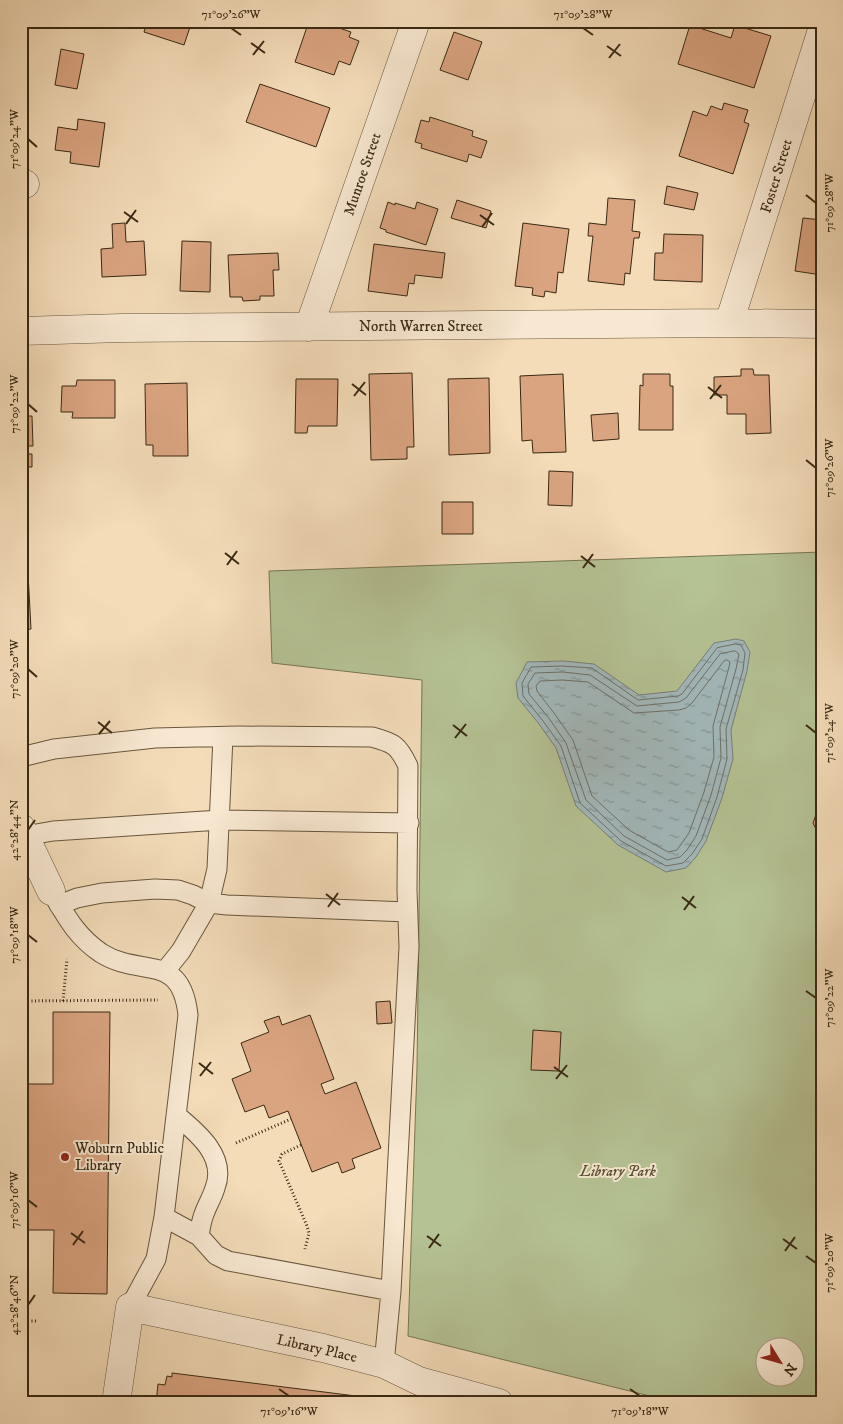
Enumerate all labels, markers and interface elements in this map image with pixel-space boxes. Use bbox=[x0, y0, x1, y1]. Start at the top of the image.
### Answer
text: 71°09'26"W bbox=[201, 7, 262, 22]
text: 71°09'28"W bbox=[554, 7, 613, 22]
text: 71°09'24"W bbox=[7, 108, 22, 169]
street label: Munroe Street bbox=[339, 130, 386, 218]
street label: Foster Street bbox=[756, 137, 797, 215]
text: 71°09'28"W bbox=[822, 173, 837, 232]
street label: North Warren Street bbox=[359, 317, 483, 336]
text: 71°09'22"W bbox=[7, 374, 22, 433]
text: 71°09'26"W bbox=[822, 437, 837, 498]
text: 71°09'20"W bbox=[7, 638, 22, 699]
text: 71°09'24"W bbox=[822, 702, 837, 763]
text: 42°28'44"N bbox=[7, 799, 22, 861]
text: 71°09'18"W bbox=[7, 905, 22, 964]
text: 71°09'22"W bbox=[822, 968, 837, 1027]
place label: Woburn Public Library bbox=[74, 1139, 164, 1175]
marker: Woburn Public Library bbox=[59, 1151, 71, 1163]
park label: Library Park bbox=[579, 1162, 657, 1181]
text: 71°09'16"W bbox=[7, 1170, 22, 1229]
text: 71°09'20"W bbox=[822, 1232, 837, 1293]
text: 42°28'46"N bbox=[7, 1275, 22, 1335]
street label: Library Place bbox=[275, 1330, 359, 1367]
north arrow bbox=[756, 1336, 806, 1386]
text: N bbox=[779, 1359, 800, 1380]
text: 71°09'16"W bbox=[260, 1404, 319, 1419]
text: 71°09'18"W bbox=[611, 1404, 670, 1419]

